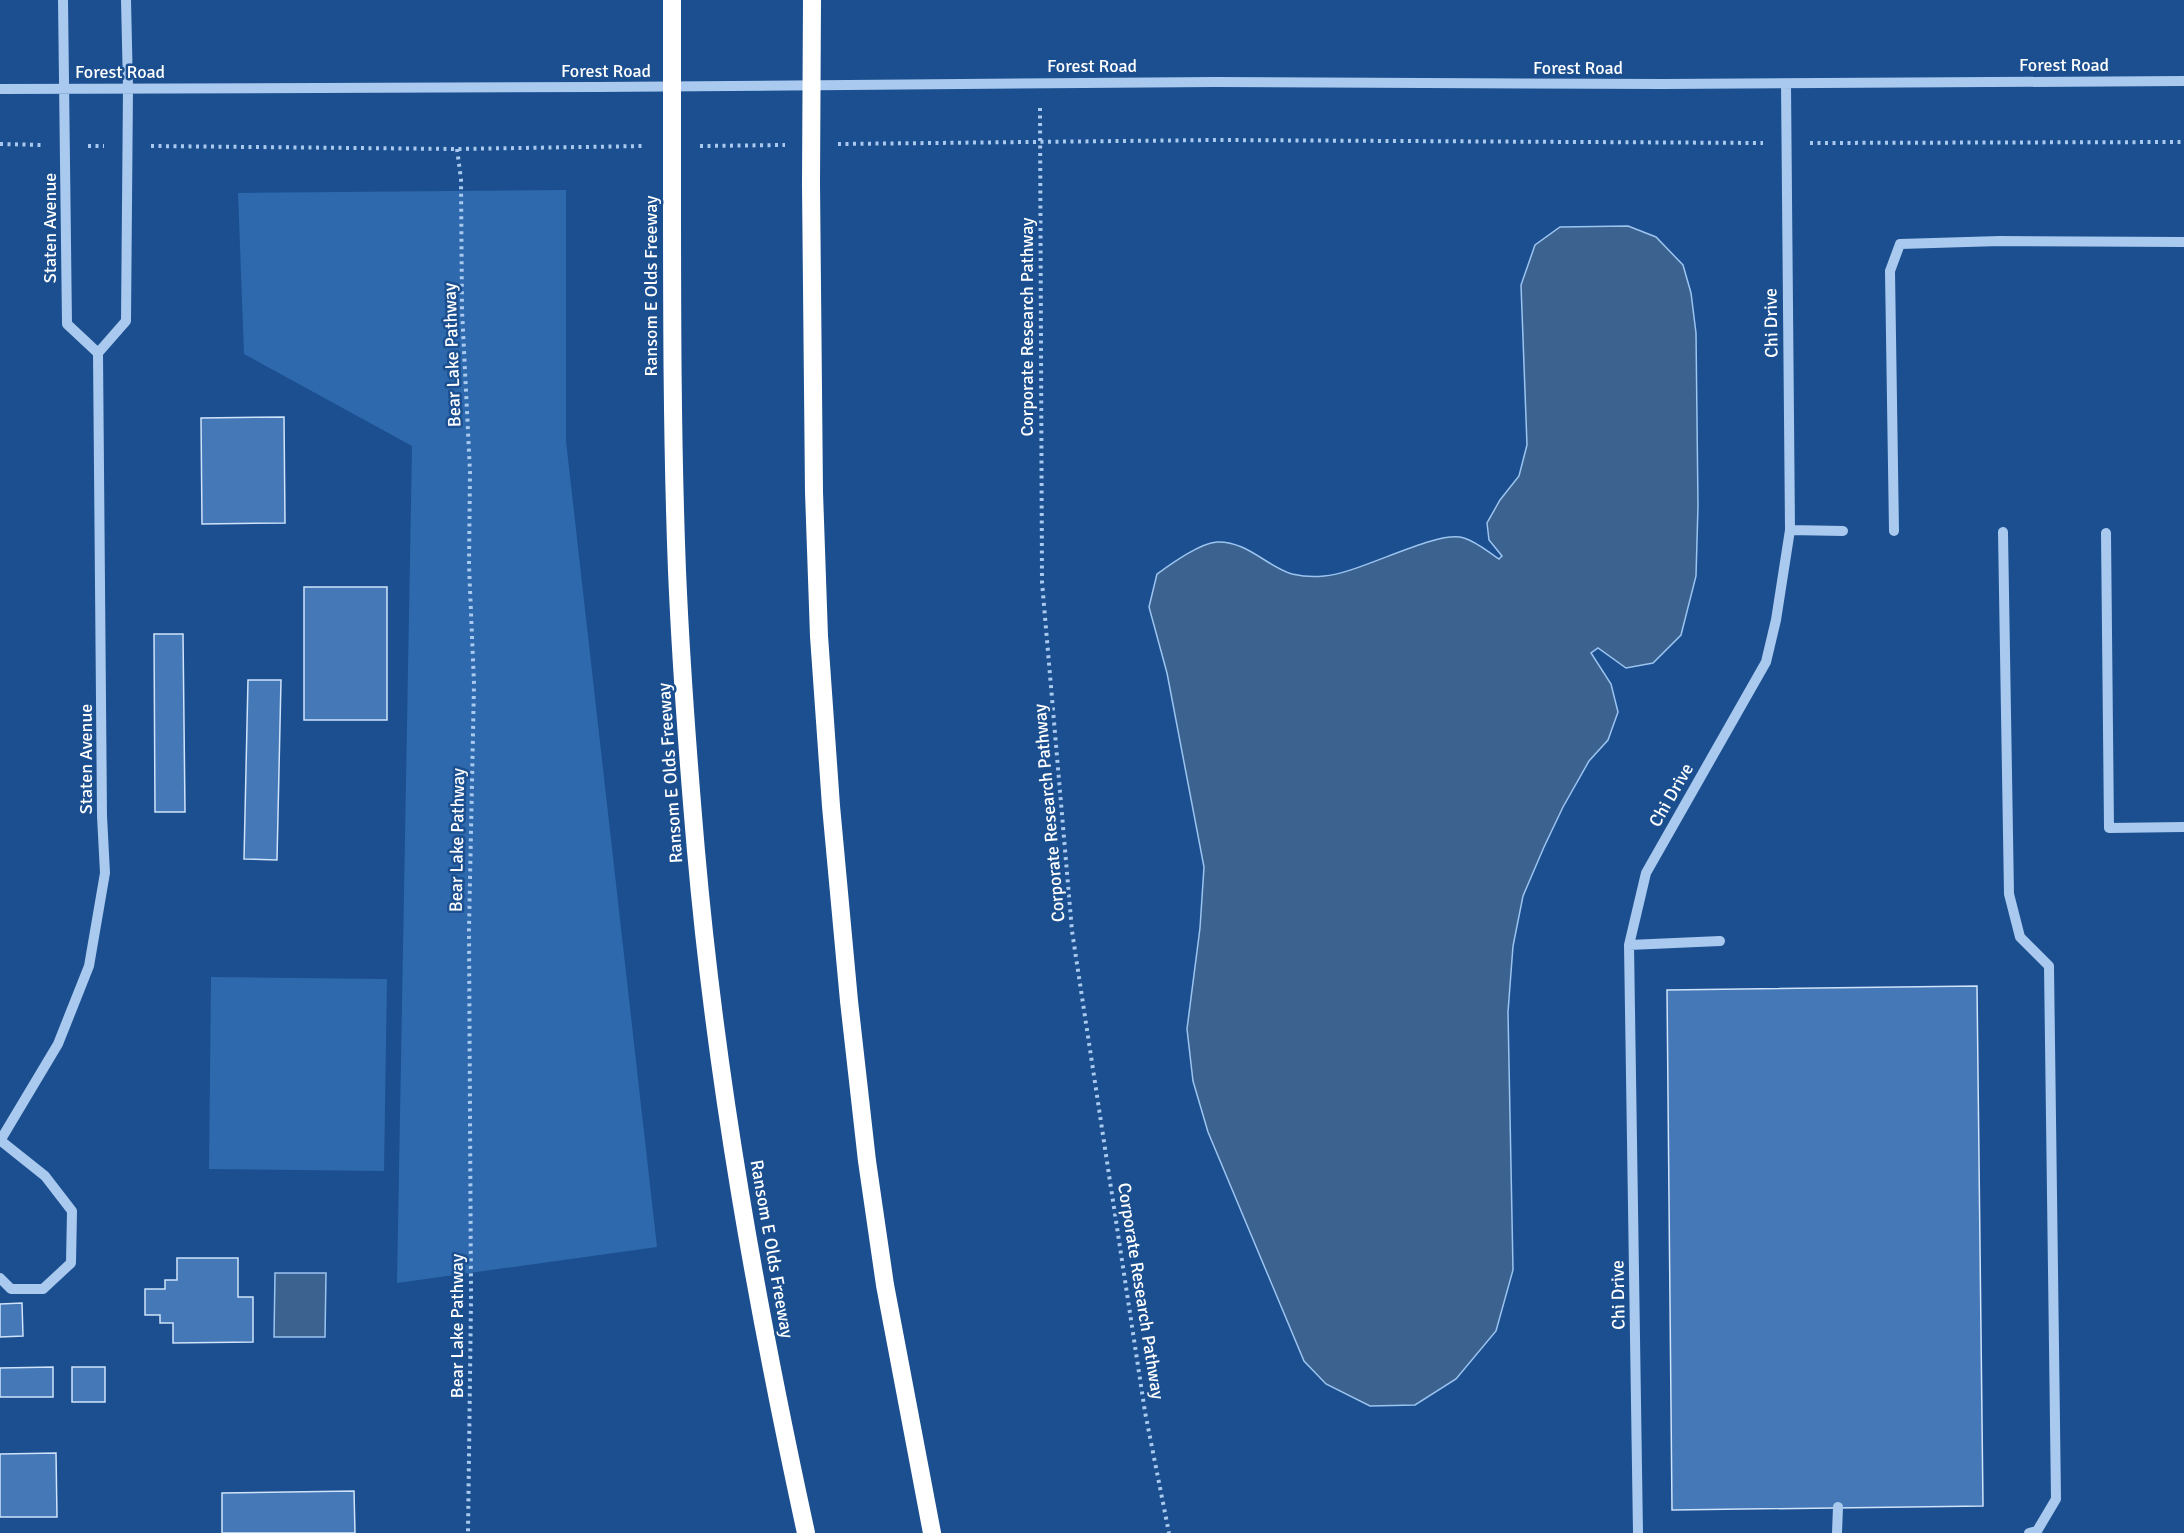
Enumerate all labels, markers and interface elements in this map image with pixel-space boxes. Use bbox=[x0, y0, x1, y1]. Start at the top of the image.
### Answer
street label: Forest Road bbox=[2019, 54, 2109, 76]
street label: Forest Road bbox=[1047, 55, 1137, 77]
street label: Forest Road bbox=[1533, 57, 1623, 79]
street label: Forest Road bbox=[561, 60, 651, 82]
street label: Forest Road bbox=[75, 61, 165, 83]
street label: Staten Avenue bbox=[39, 173, 61, 283]
street label: Ransom E Olds Freeway bbox=[640, 195, 662, 376]
street label: Corporate Research Pathway bbox=[1016, 217, 1038, 437]
street label: Bear Lake Pathway bbox=[438, 282, 466, 427]
street label: Chi Drive bbox=[1759, 288, 1783, 358]
street label: Ransom E Olds Freeway bbox=[653, 681, 687, 864]
street label: Corporate Research Pathway bbox=[1028, 702, 1070, 923]
street label: Staten Avenue bbox=[75, 704, 97, 814]
street label: Chi Drive bbox=[1644, 759, 1698, 831]
street label: Bear Lake Pathway bbox=[445, 767, 469, 912]
street label: Ransom E Olds Freeway bbox=[745, 1158, 799, 1341]
street label: Corporate Research Pathway bbox=[1113, 1181, 1169, 1401]
street label: Bear Lake Pathway bbox=[446, 1253, 468, 1398]
street label: Chi Drive bbox=[1606, 1260, 1630, 1330]

